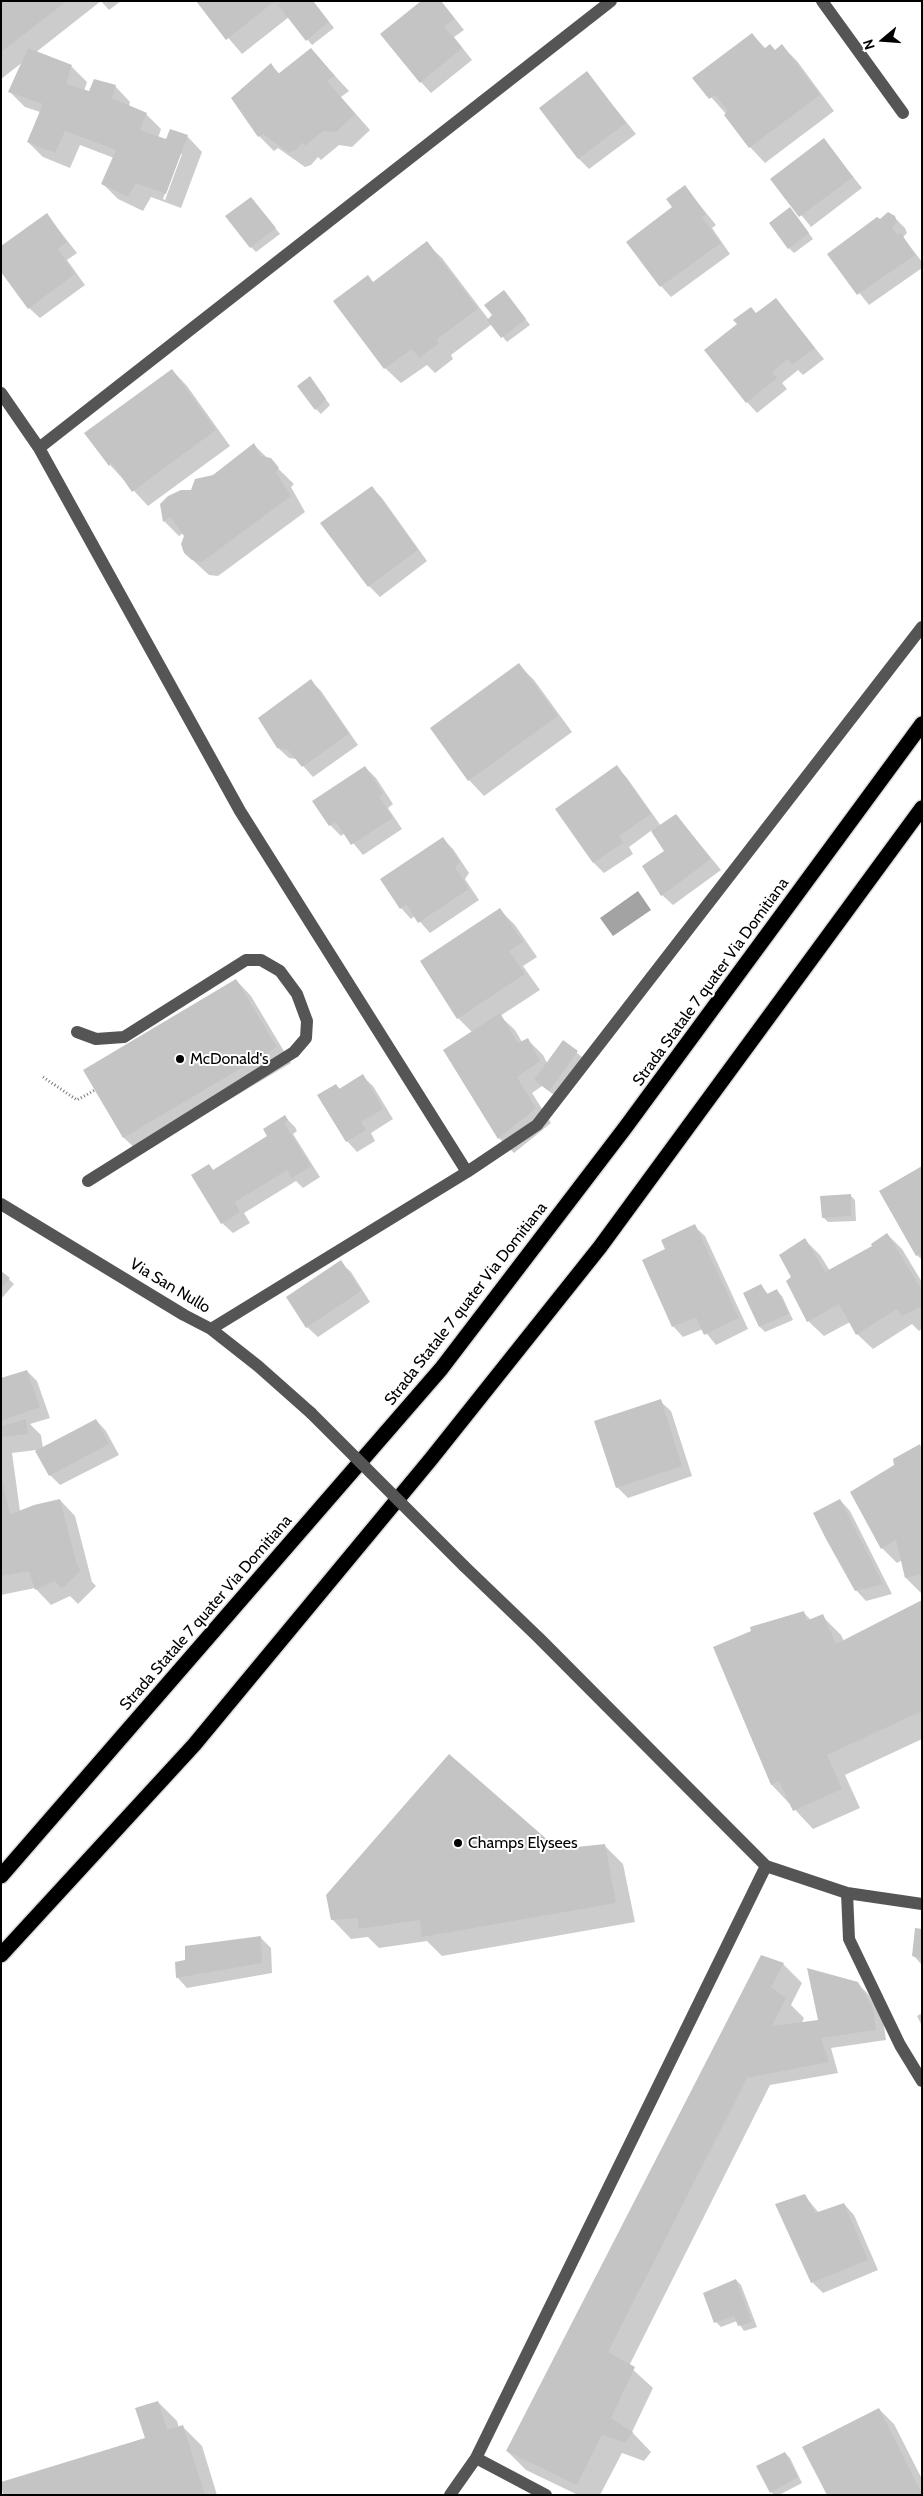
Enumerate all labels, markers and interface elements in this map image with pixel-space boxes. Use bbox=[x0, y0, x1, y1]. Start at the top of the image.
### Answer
north arrow bbox=[858, 15, 908, 65]
text: N bbox=[859, 37, 879, 52]
street label: Strada Statale 7 quater Via Domitiana bbox=[629, 874, 793, 1090]
place label: McDonald's bbox=[190, 1049, 269, 1069]
marker: McDonald's bbox=[174, 1053, 186, 1065]
street label: Strada Statale 7 quater Via Domitiana bbox=[381, 1199, 551, 1409]
street label: Via San Nullo bbox=[126, 1254, 214, 1318]
street label: Strada Statale 7 quater Via Domitiana bbox=[116, 1511, 296, 1715]
place label: Champs Elysees bbox=[468, 1833, 578, 1853]
marker: Champs Elysees bbox=[452, 1837, 464, 1849]

